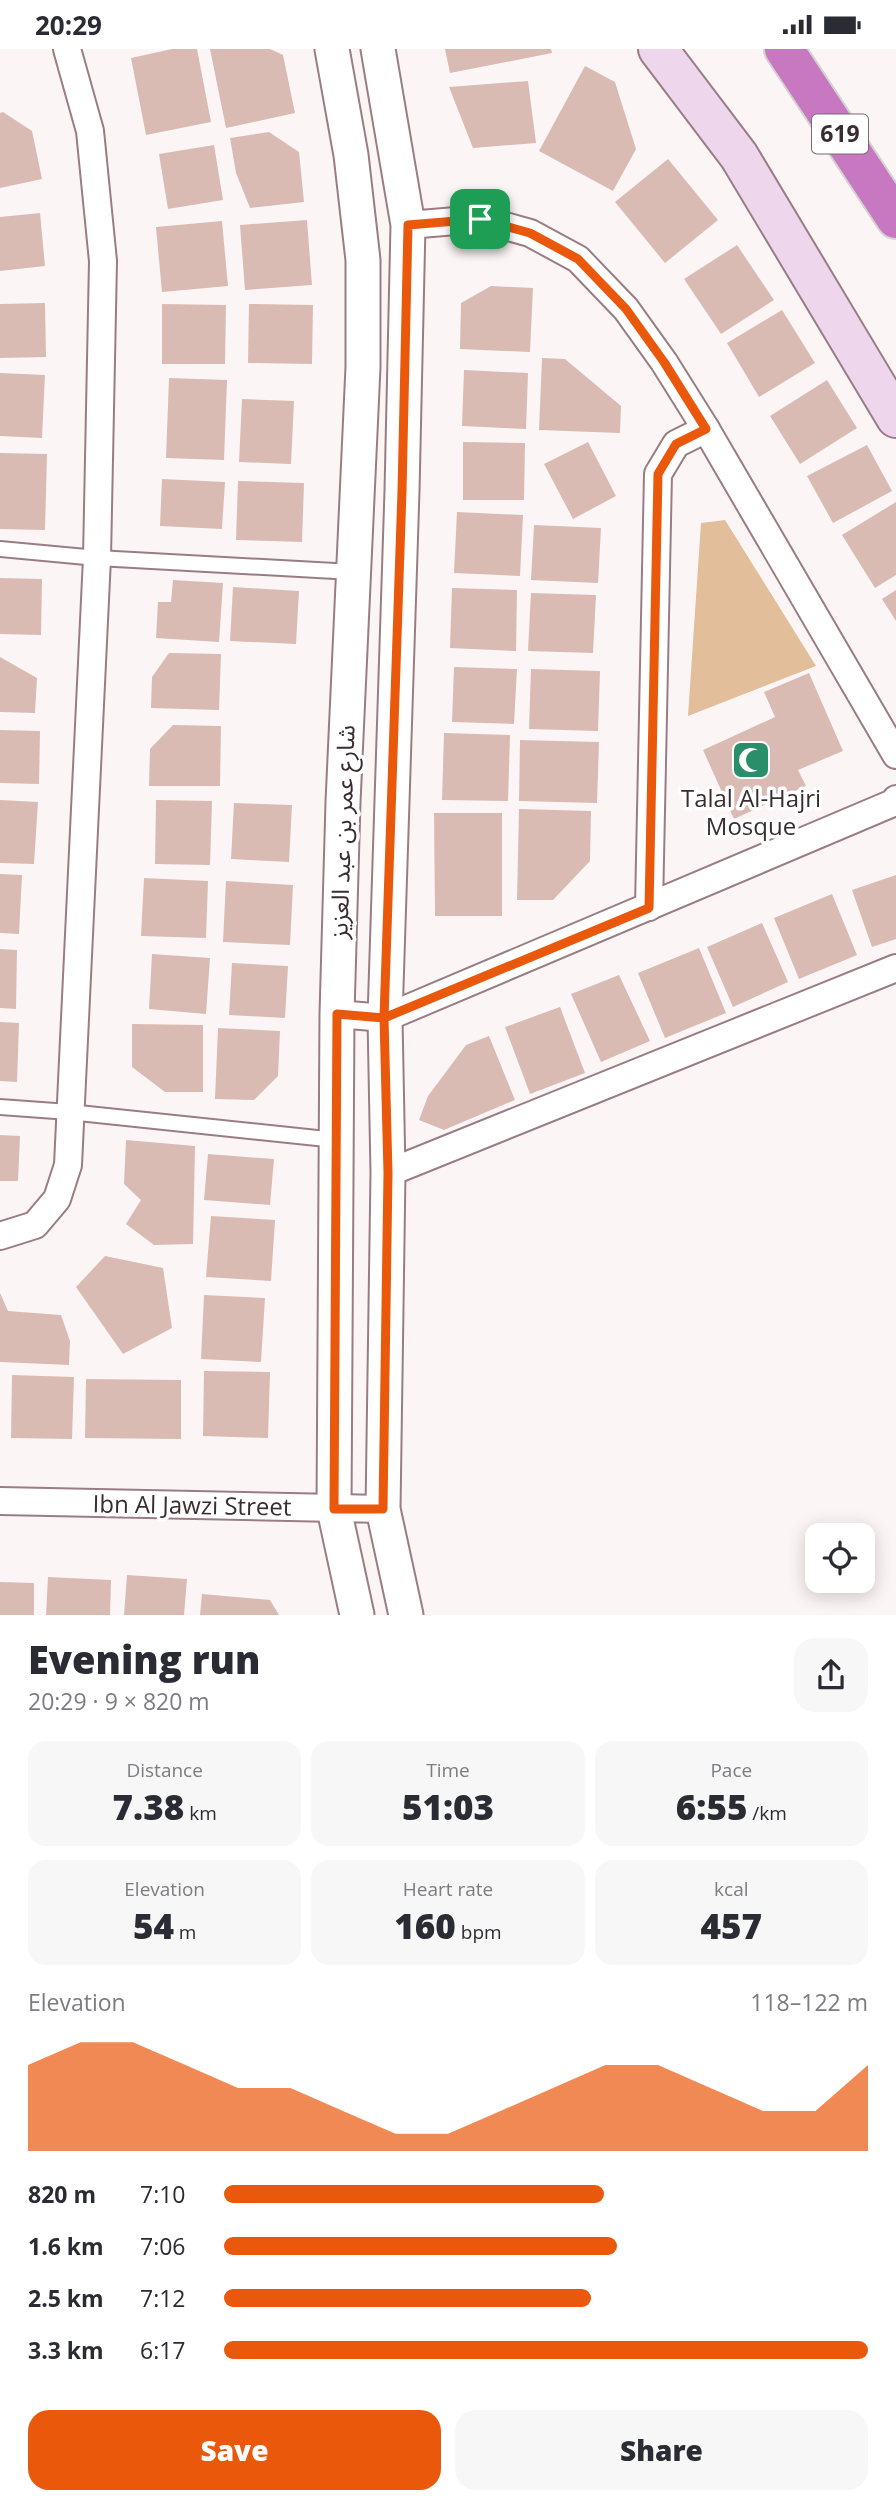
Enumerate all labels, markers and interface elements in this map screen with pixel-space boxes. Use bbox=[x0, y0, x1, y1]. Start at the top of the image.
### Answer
text: 20:29 bbox=[35, 7, 102, 43]
road number: 619 bbox=[812, 115, 868, 153]
pin bbox=[450, 189, 510, 249]
icon: arrive bbox=[461, 200, 499, 238]
street label: شارع عمر بن عبد العزيز bbox=[321, 724, 364, 941]
mosque icon: Talal Al-Hajri Mosque bbox=[730, 739, 772, 781]
place label: Talal Al-Hajri Mosque bbox=[681, 781, 821, 842]
street label: Ibn Al Jawzi Street bbox=[92, 1486, 292, 1523]
map controls bbox=[805, 1523, 875, 1593]
button: locate bbox=[805, 1523, 875, 1593]
text: Evening run bbox=[28, 1633, 260, 1685]
button: share bbox=[794, 1638, 868, 1712]
text: 20:29 · 9 × 820 m bbox=[28, 1685, 210, 1717]
text: Distance bbox=[126, 1757, 203, 1783]
text: Time bbox=[426, 1757, 470, 1783]
text: Pace bbox=[710, 1757, 752, 1783]
text: 7.38 bbox=[113, 1783, 184, 1830]
text: 51:03 bbox=[402, 1783, 494, 1830]
text: 6:55 bbox=[676, 1783, 747, 1830]
text: km bbox=[184, 1800, 217, 1826]
text: /km bbox=[747, 1800, 787, 1826]
text: Elevation bbox=[124, 1876, 205, 1902]
text: Heart rate bbox=[403, 1876, 493, 1902]
text: kcal bbox=[714, 1876, 749, 1902]
text: 54 bbox=[133, 1902, 174, 1949]
text: 160 bbox=[394, 1902, 456, 1949]
text: 457 bbox=[701, 1902, 762, 1949]
text: m bbox=[174, 1919, 196, 1945]
text: bpm bbox=[456, 1919, 502, 1945]
text: Elevation bbox=[28, 1986, 126, 2018]
text: 118–122 m bbox=[750, 1986, 868, 2018]
text: 820 m bbox=[28, 2178, 96, 2210]
text: 7:10 bbox=[140, 2178, 186, 2210]
text: 1.6 km bbox=[28, 2230, 104, 2262]
text: 7:06 bbox=[140, 2230, 186, 2262]
text: 2.5 km bbox=[28, 2282, 104, 2314]
text: 7:12 bbox=[140, 2282, 186, 2314]
text: 3.3 km bbox=[28, 2334, 104, 2366]
text: 6:17 bbox=[140, 2334, 186, 2366]
button: Save bbox=[28, 2410, 441, 2490]
button: Share bbox=[455, 2410, 868, 2490]

